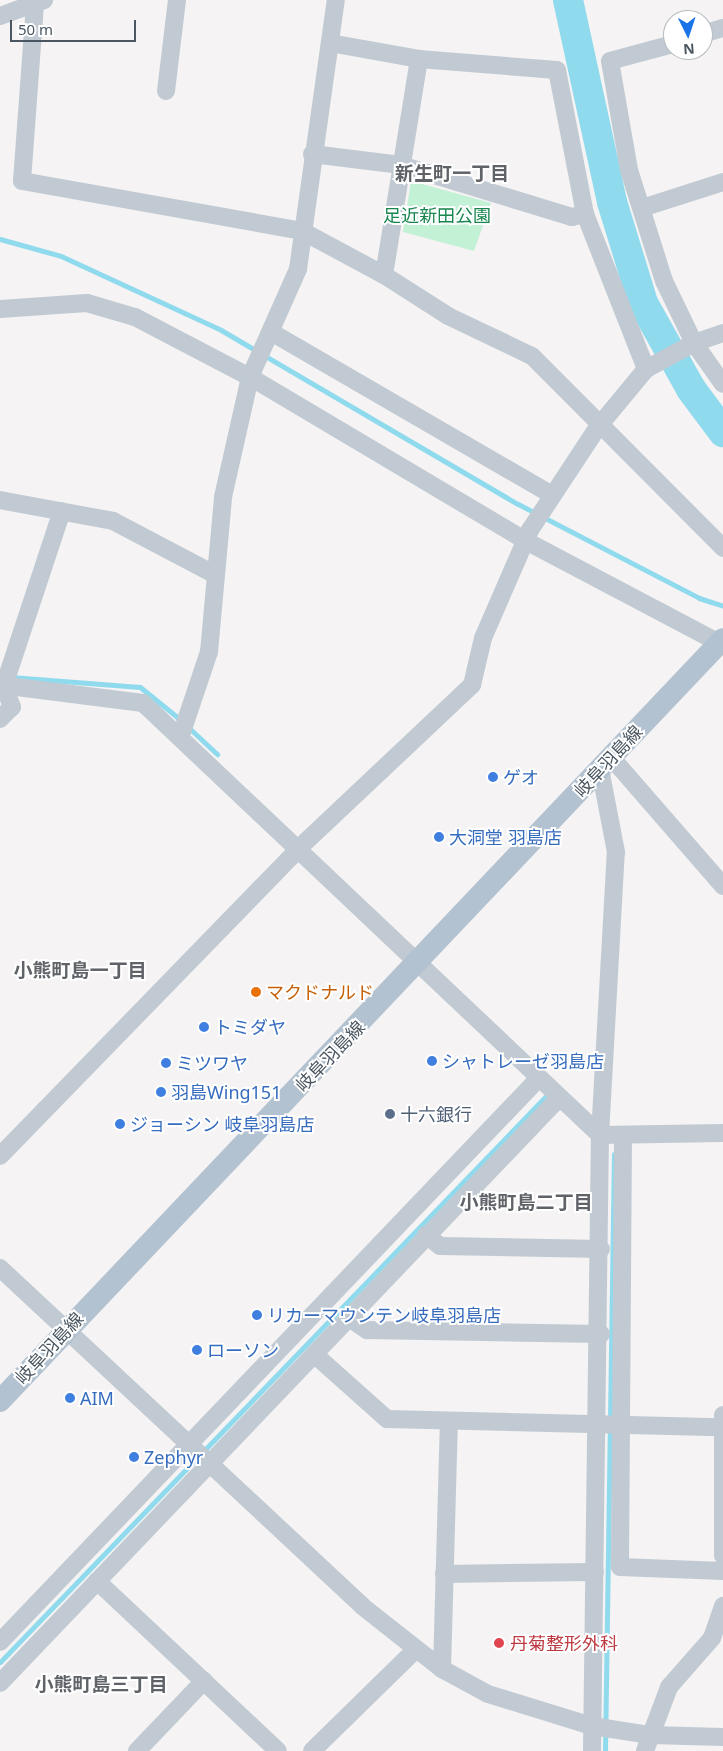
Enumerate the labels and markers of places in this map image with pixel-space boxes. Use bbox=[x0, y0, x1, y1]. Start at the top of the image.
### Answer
place label: ゲオ bbox=[503, 766, 539, 788]
marker: ゲオ bbox=[487, 771, 499, 783]
place label: 大洞堂 羽島店 bbox=[449, 826, 562, 848]
marker: 大洞堂 羽島店 bbox=[433, 831, 445, 843]
place label: マクドナルド bbox=[266, 981, 374, 1003]
marker: マクドナルド bbox=[250, 986, 262, 998]
place label: トミダヤ bbox=[214, 1016, 286, 1038]
marker: トミダヤ bbox=[198, 1021, 210, 1033]
place label: シャトレーゼ羽島店 bbox=[442, 1050, 604, 1072]
place label: ミツワヤ bbox=[176, 1052, 248, 1074]
marker: シャトレーゼ羽島店 bbox=[426, 1055, 438, 1067]
marker: ミツワヤ bbox=[160, 1057, 172, 1069]
place label: 羽島Wing151 bbox=[171, 1081, 281, 1103]
marker: 羽島Wing151 bbox=[155, 1086, 167, 1098]
place label: 十六銀行 bbox=[400, 1103, 472, 1125]
marker: 十六銀行 bbox=[384, 1108, 396, 1120]
place label: ジョーシン 岐阜羽島店 bbox=[130, 1113, 315, 1135]
marker: ジョーシン 岐阜羽島店 bbox=[114, 1118, 126, 1130]
place label: リカーマウンテン岐阜羽島店 bbox=[267, 1304, 501, 1326]
marker: リカーマウンテン岐阜羽島店 bbox=[251, 1309, 263, 1321]
place label: ローソン bbox=[207, 1339, 279, 1361]
marker: ローソン bbox=[191, 1344, 203, 1356]
place label: AIM bbox=[80, 1387, 114, 1409]
marker: AIM bbox=[64, 1392, 76, 1404]
place label: Zephyr bbox=[144, 1446, 203, 1468]
marker: Zephyr bbox=[128, 1451, 140, 1463]
place label: 丹菊整形外科 bbox=[510, 1632, 618, 1654]
marker: 丹菊整形外科 bbox=[492, 1636, 506, 1650]

